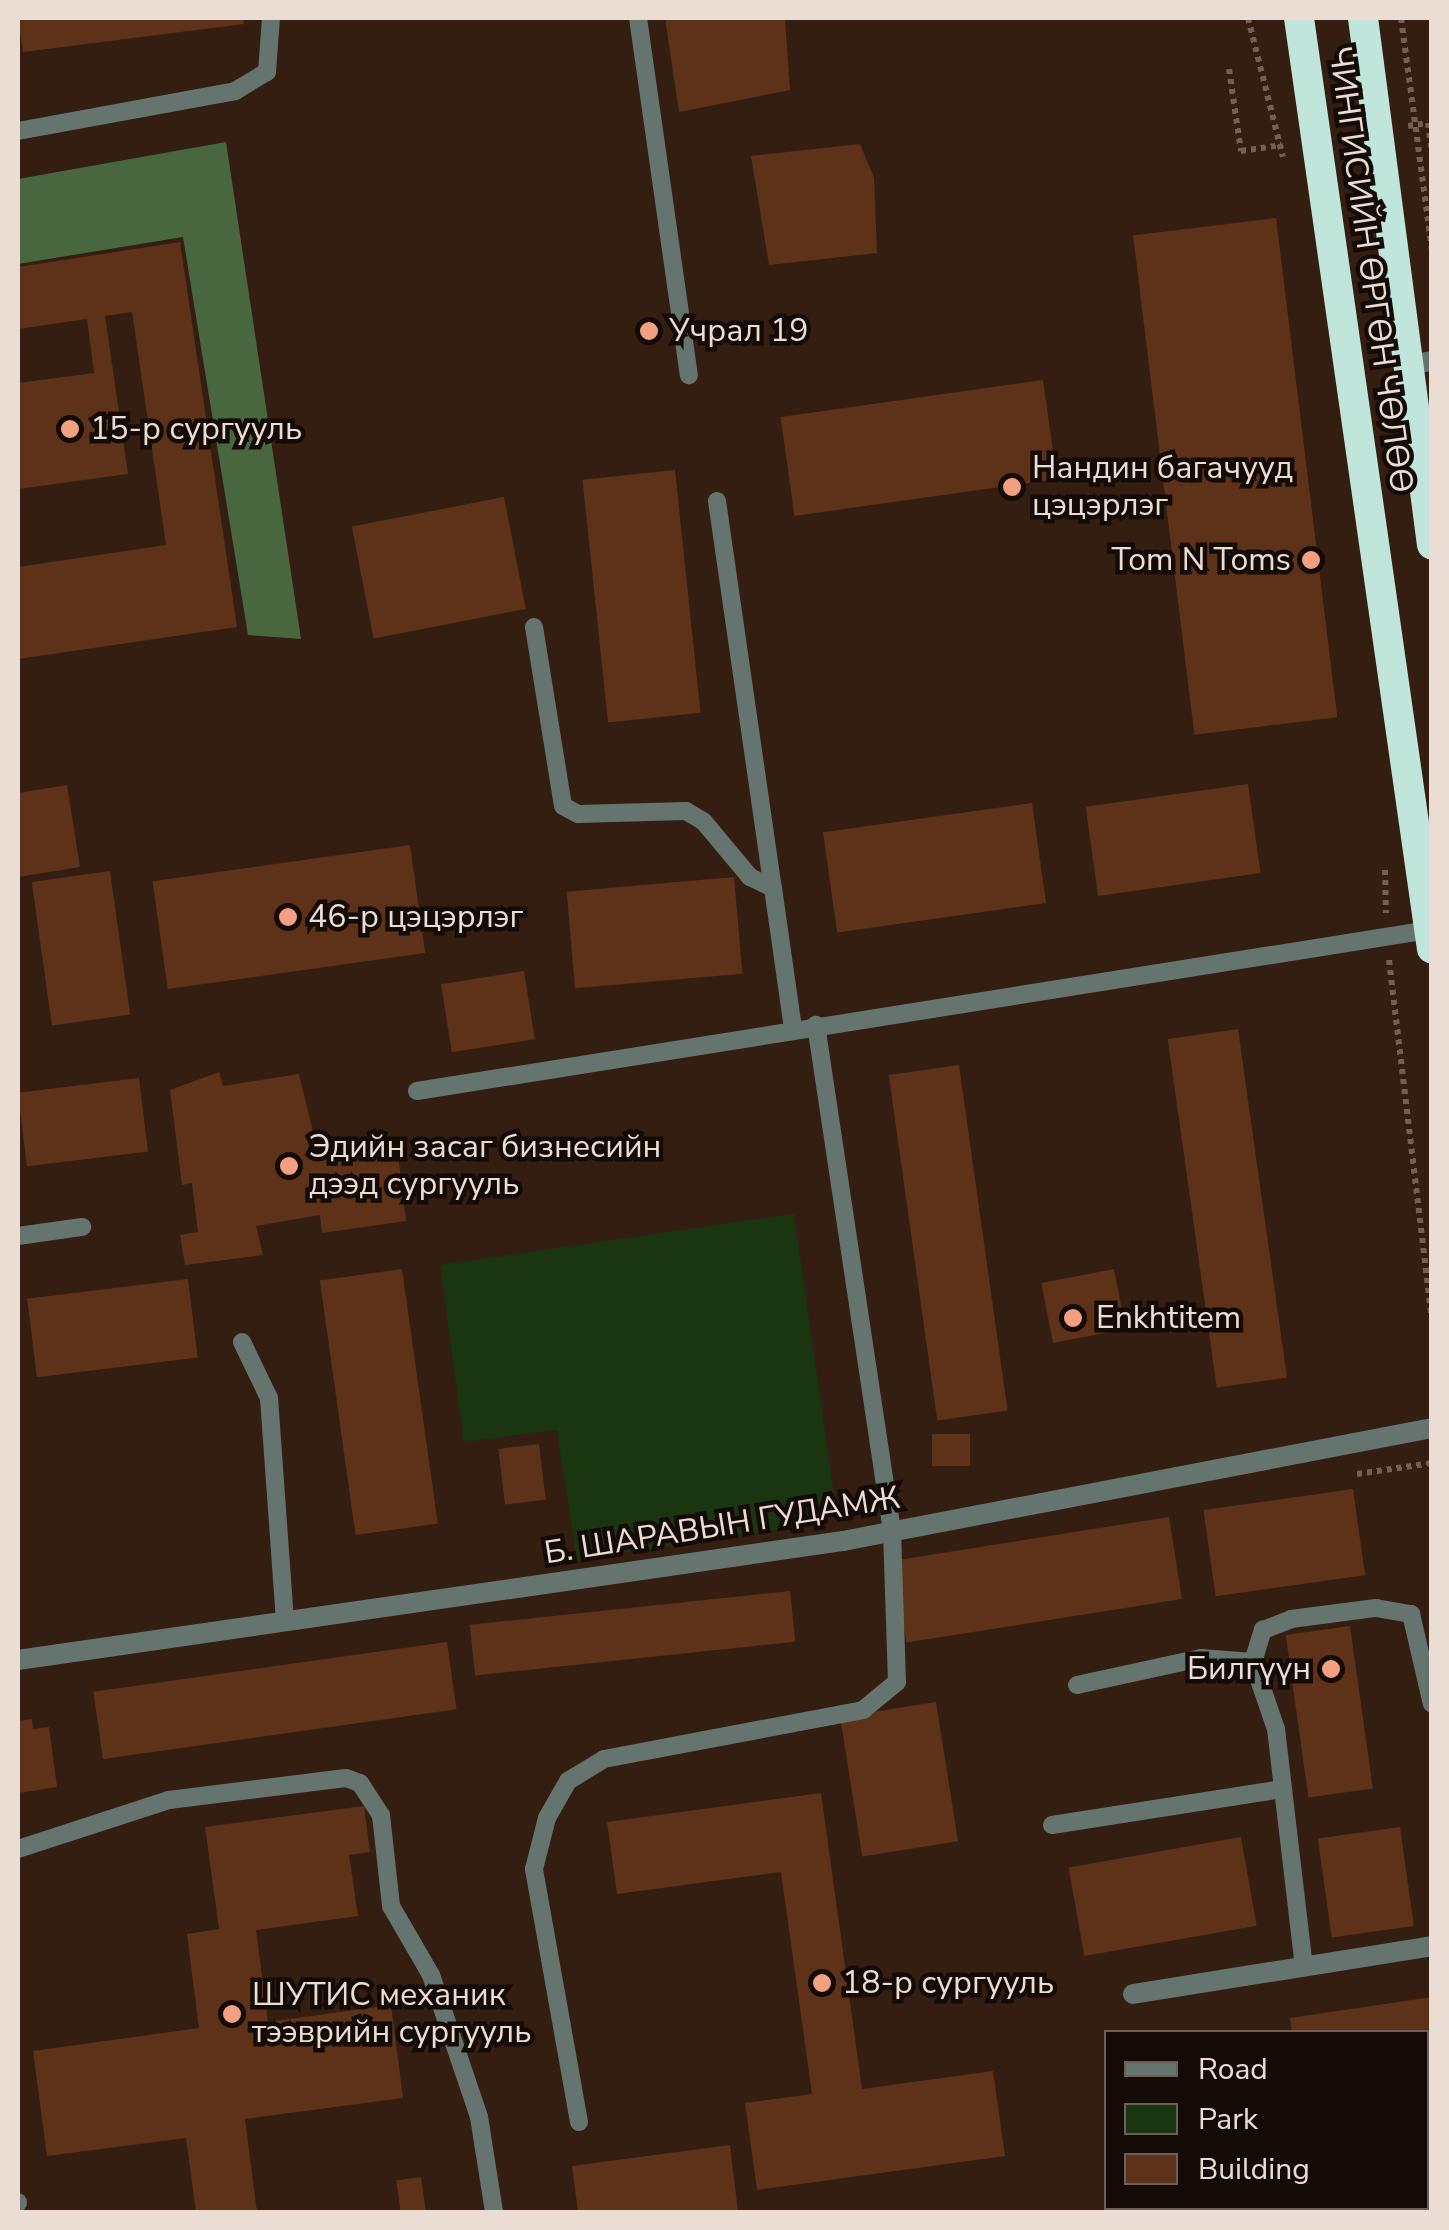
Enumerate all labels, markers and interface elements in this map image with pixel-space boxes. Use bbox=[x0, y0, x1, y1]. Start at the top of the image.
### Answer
street label: ЧИНГИСИЙН ӨРГӨН ЧӨЛӨӨ bbox=[1320, 44, 1420, 496]
place label: Учрал 19 bbox=[669, 312, 808, 350]
marker: Учрал 19 bbox=[638, 320, 660, 342]
place label: 15-р сургууль bbox=[90, 410, 302, 448]
marker: 15-р сургууль bbox=[59, 418, 81, 440]
place label: Нандин багачууд цэцэрлэг bbox=[1032, 450, 1293, 525]
marker: Нандин багачууд цэцэрлэг bbox=[1001, 476, 1023, 498]
place label: Tom N Toms bbox=[1111, 541, 1291, 579]
marker: Tom N Toms bbox=[1300, 549, 1322, 571]
place label: 46-р цэцэрлэг bbox=[308, 898, 523, 936]
marker: 46-р цэцэрлэг bbox=[277, 906, 299, 928]
place label: Эдийн засаг бизнесийн дээд сургууль bbox=[309, 1129, 661, 1204]
marker: Эдийн засаг бизнесийн дээд сургууль bbox=[278, 1155, 300, 1177]
place label: Enkhtitem bbox=[1096, 1299, 1241, 1337]
marker: Enkhtitem bbox=[1060, 1305, 1086, 1331]
street label: Б. ШАРАВЫН ГУДАМЖ bbox=[542, 1479, 902, 1573]
place label: Билгүүн bbox=[1187, 1650, 1311, 1688]
marker: Билгүүн bbox=[1320, 1658, 1342, 1680]
place label: 18-р сургууль bbox=[842, 1964, 1054, 2002]
marker: 18-р сургууль bbox=[811, 1972, 833, 1994]
place label: ШУТИС механик тээврийн сургууль bbox=[252, 1977, 531, 2052]
marker: ШУТИС механик тээврийн сургууль bbox=[221, 2003, 243, 2025]
legend bbox=[1104, 2030, 1429, 2210]
text: Road bbox=[1198, 2049, 1268, 2090]
text: Park bbox=[1198, 2099, 1258, 2140]
text: Building bbox=[1198, 2149, 1310, 2190]

